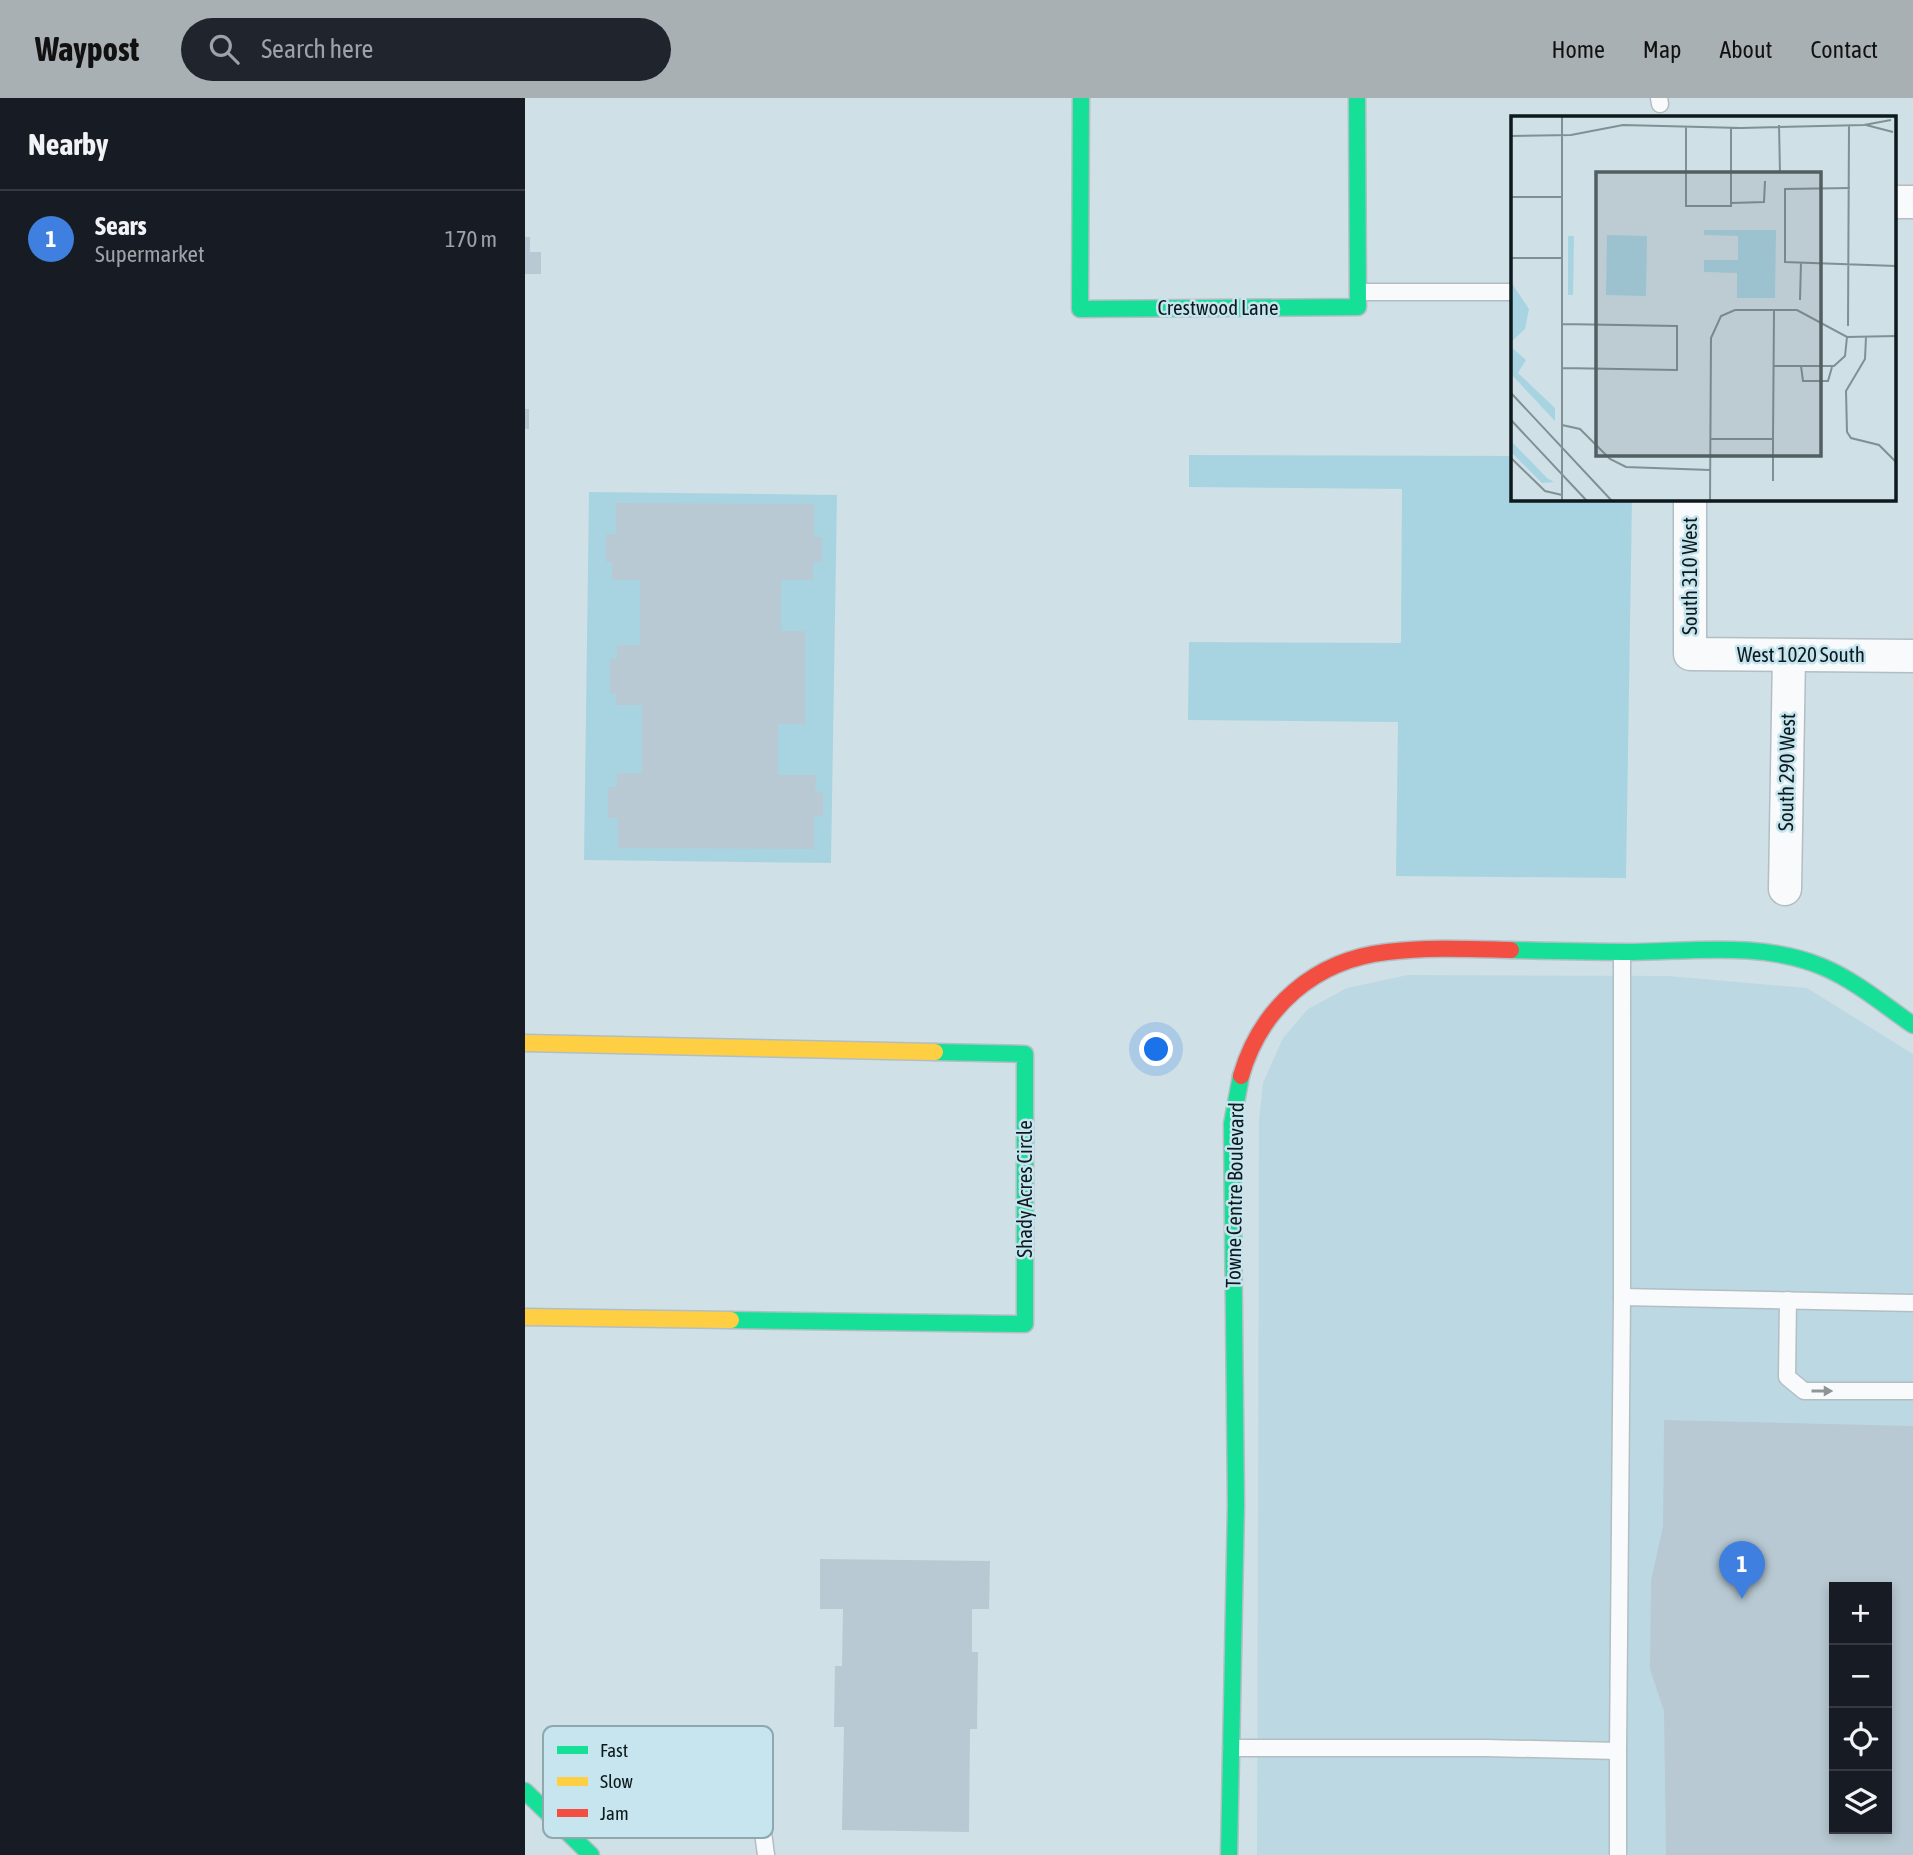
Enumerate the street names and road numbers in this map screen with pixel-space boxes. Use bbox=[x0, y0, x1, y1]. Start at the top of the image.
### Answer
street label: Crestwood Lane bbox=[1157, 295, 1279, 319]
street label: South 310 West bbox=[1677, 517, 1701, 635]
street label: West 1020 South bbox=[1737, 642, 1865, 666]
street label: South 290 West bbox=[1773, 713, 1799, 831]
street label: Towne Centre Boulevard bbox=[1220, 1102, 1248, 1288]
street label: Shady Acres Circle bbox=[1012, 1120, 1036, 1258]

